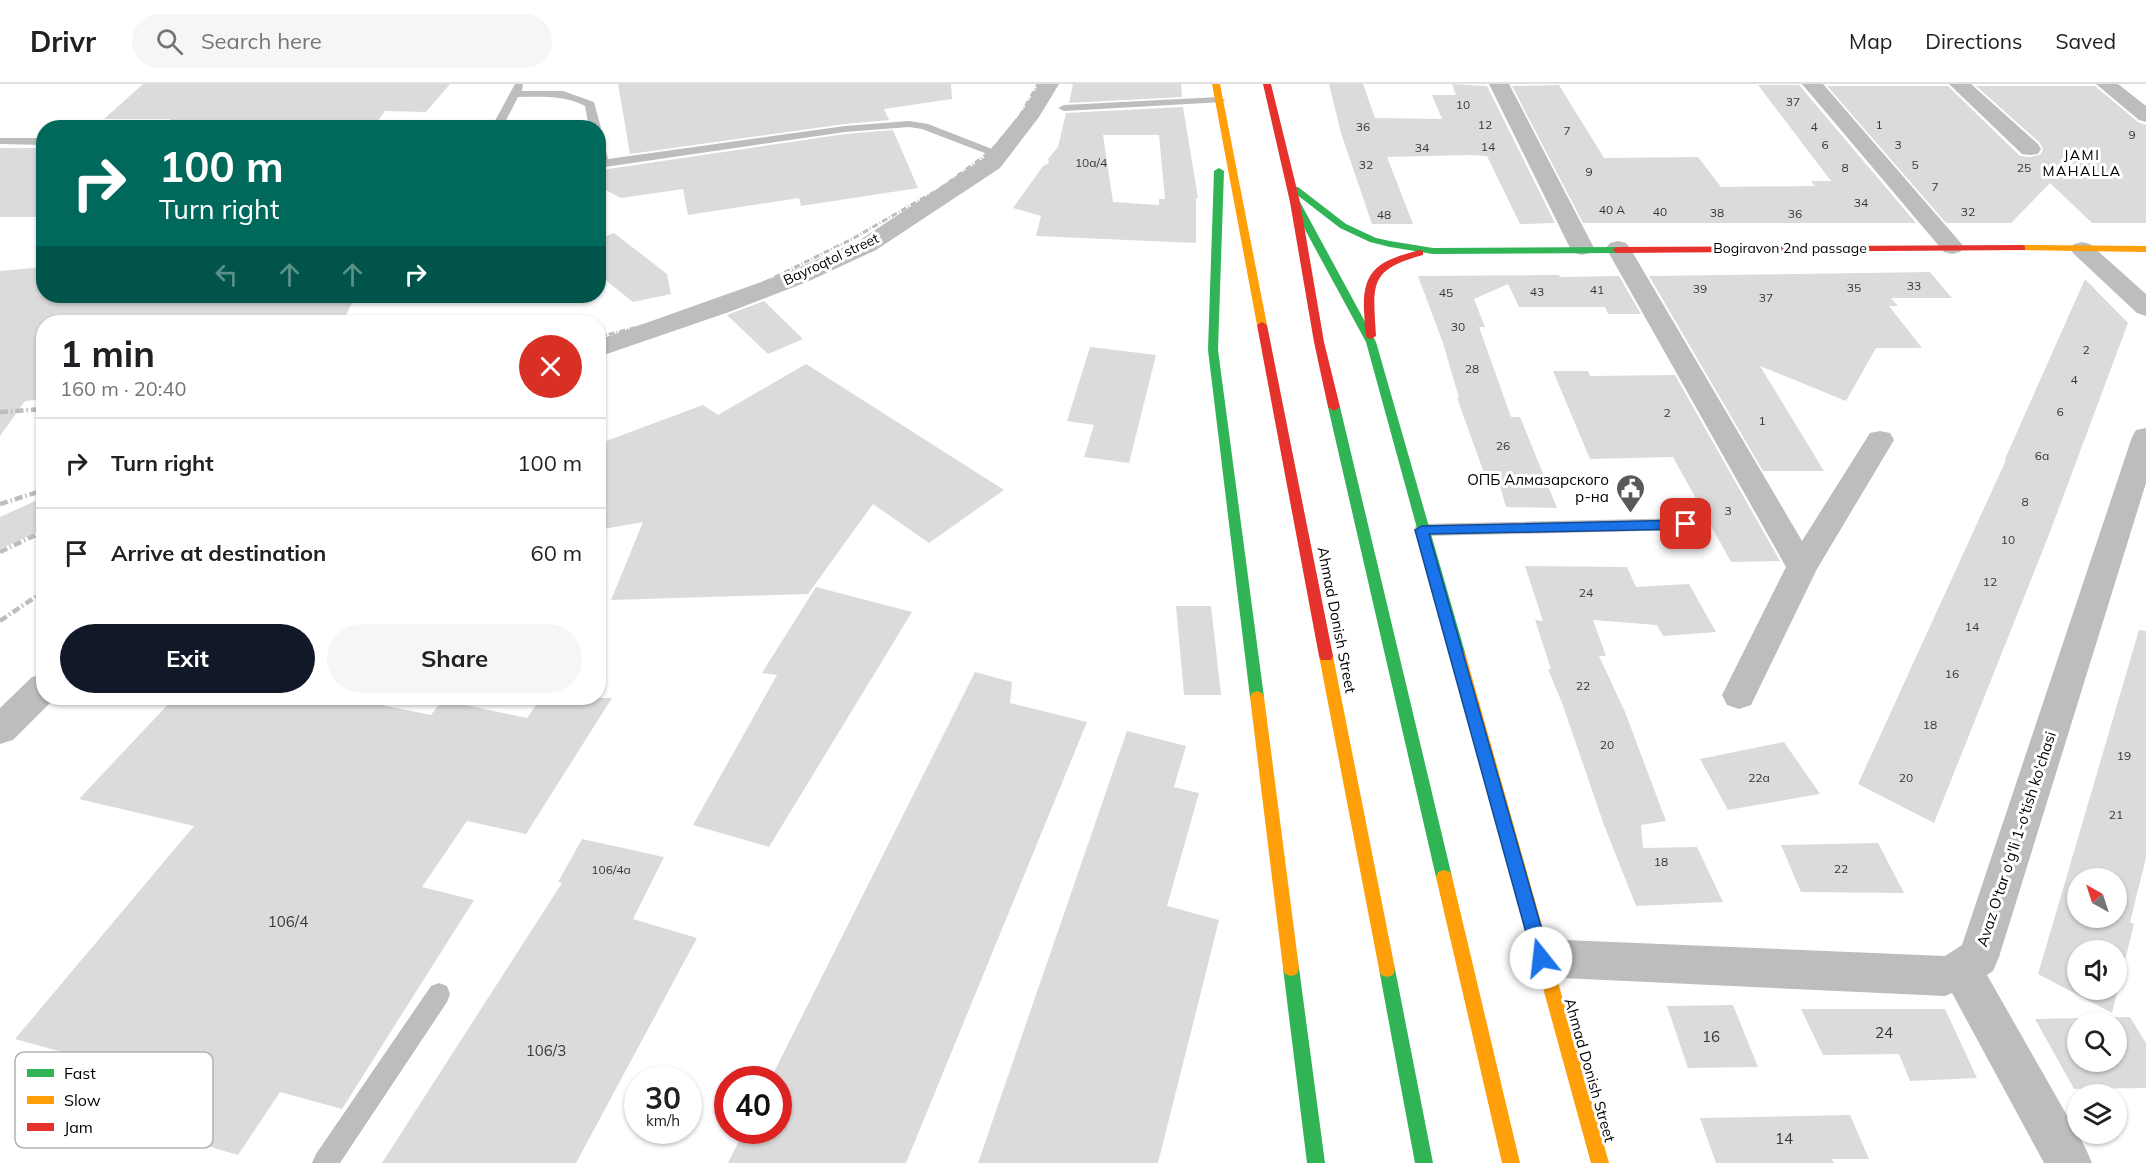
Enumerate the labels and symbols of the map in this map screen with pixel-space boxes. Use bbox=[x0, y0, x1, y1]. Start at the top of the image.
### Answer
house number: 37 bbox=[1786, 94, 1800, 109]
house number: 10 bbox=[1456, 97, 1470, 112]
house number: 12 bbox=[1478, 117, 1492, 132]
house number: 1 bbox=[1875, 117, 1883, 132]
house number: 36 bbox=[1356, 119, 1370, 134]
house number: 4 bbox=[1810, 119, 1818, 134]
house number: 7 bbox=[1563, 123, 1571, 138]
house number: 9 bbox=[2128, 127, 2136, 142]
house number: 6 bbox=[1821, 137, 1829, 152]
house number: 3 bbox=[1894, 137, 1902, 152]
house number: 14 bbox=[1481, 139, 1495, 154]
house number: 34 bbox=[1415, 140, 1429, 155]
district label: JAMI MAHALLA bbox=[2042, 146, 2122, 180]
house number: 10a/4 bbox=[1075, 155, 1107, 170]
house number: 32 bbox=[1359, 157, 1373, 172]
house number: 5 bbox=[1911, 157, 1919, 172]
house number: 8 bbox=[1841, 160, 1849, 175]
house number: 25 bbox=[2017, 160, 2031, 175]
house number: 9 bbox=[1585, 164, 1593, 179]
house number: 7 bbox=[1931, 179, 1939, 194]
house number: 34 bbox=[1854, 195, 1868, 210]
house number: 40 A bbox=[1599, 202, 1625, 217]
house number: 40 bbox=[1653, 204, 1667, 219]
house number: 32 bbox=[1961, 204, 1975, 219]
house number: 38 bbox=[1710, 205, 1724, 220]
house number: 36 bbox=[1788, 206, 1802, 221]
house number: 48 bbox=[1377, 207, 1391, 222]
street label: Bayroqtol street bbox=[780, 229, 882, 289]
street label: Bogiravon 2nd passage bbox=[1713, 239, 1867, 257]
house number: 33 bbox=[1907, 278, 1921, 293]
house number: 35 bbox=[1847, 280, 1861, 295]
house number: 39 bbox=[1693, 281, 1707, 296]
house number: 41 bbox=[1590, 282, 1604, 297]
house number: 43 bbox=[1530, 284, 1544, 299]
house number: 45 bbox=[1439, 285, 1453, 300]
house number: 37 bbox=[1759, 290, 1773, 305]
house number: 30 bbox=[1451, 319, 1465, 334]
house number: 2 bbox=[2082, 342, 2090, 357]
house number: 28 bbox=[1465, 361, 1479, 376]
house number: 4 bbox=[2070, 372, 2078, 387]
house number: 6 bbox=[2056, 404, 2064, 419]
house number: 2 bbox=[1663, 405, 1671, 420]
house number: 1 bbox=[1758, 413, 1766, 428]
house number: 26 bbox=[1496, 438, 1510, 453]
house number: 6а bbox=[2035, 448, 2049, 463]
place label: ОПБ Алмазарского р-на bbox=[1467, 470, 1609, 506]
public building icon: ОПБ Алмазарского р-на bbox=[1614, 472, 1646, 514]
house number: 8 bbox=[2021, 494, 2029, 509]
pin bbox=[1660, 498, 1711, 549]
house number: 3 bbox=[1724, 503, 1732, 518]
house number: 10 bbox=[2001, 532, 2015, 547]
street label: Ahmad Donish Street bbox=[1313, 545, 1361, 695]
house number: 12 bbox=[1983, 574, 1997, 589]
house number: 24 bbox=[1579, 585, 1593, 600]
house number: 14 bbox=[1965, 619, 1979, 634]
house number: 16 bbox=[1945, 666, 1959, 681]
house number: 22 bbox=[1576, 678, 1590, 693]
house number: 18 bbox=[1923, 717, 1937, 732]
street label: Avaz O'tar o'g'li 1-o'tish ko'chasi bbox=[1972, 729, 2060, 949]
house number: 20 bbox=[1600, 737, 1614, 752]
house number: 19 bbox=[2117, 748, 2131, 763]
house number: 22а bbox=[1748, 770, 1770, 785]
house number: 20 bbox=[1899, 770, 1913, 785]
house number: 21 bbox=[2109, 807, 2123, 822]
house number: 18 bbox=[1654, 854, 1668, 869]
house number: 22 bbox=[1834, 861, 1848, 876]
house number: 106/4a bbox=[591, 862, 631, 877]
north arrow bbox=[2067, 868, 2127, 928]
house number: 106/4 bbox=[268, 912, 308, 931]
position arrow bbox=[1509, 926, 1573, 990]
street label: Ahmad Donish Street bbox=[1560, 996, 1620, 1144]
house number: 24 bbox=[1875, 1023, 1893, 1042]
house number: 16 bbox=[1702, 1027, 1720, 1046]
house number: 106/3 bbox=[526, 1041, 566, 1060]
legend bbox=[15, 1052, 213, 1148]
text: Fast bbox=[64, 1063, 96, 1083]
speed limit sign: 40 bbox=[714, 1066, 792, 1144]
text: Slow bbox=[64, 1090, 101, 1110]
text: Jam bbox=[64, 1117, 93, 1137]
house number: 14 bbox=[1775, 1129, 1793, 1148]

